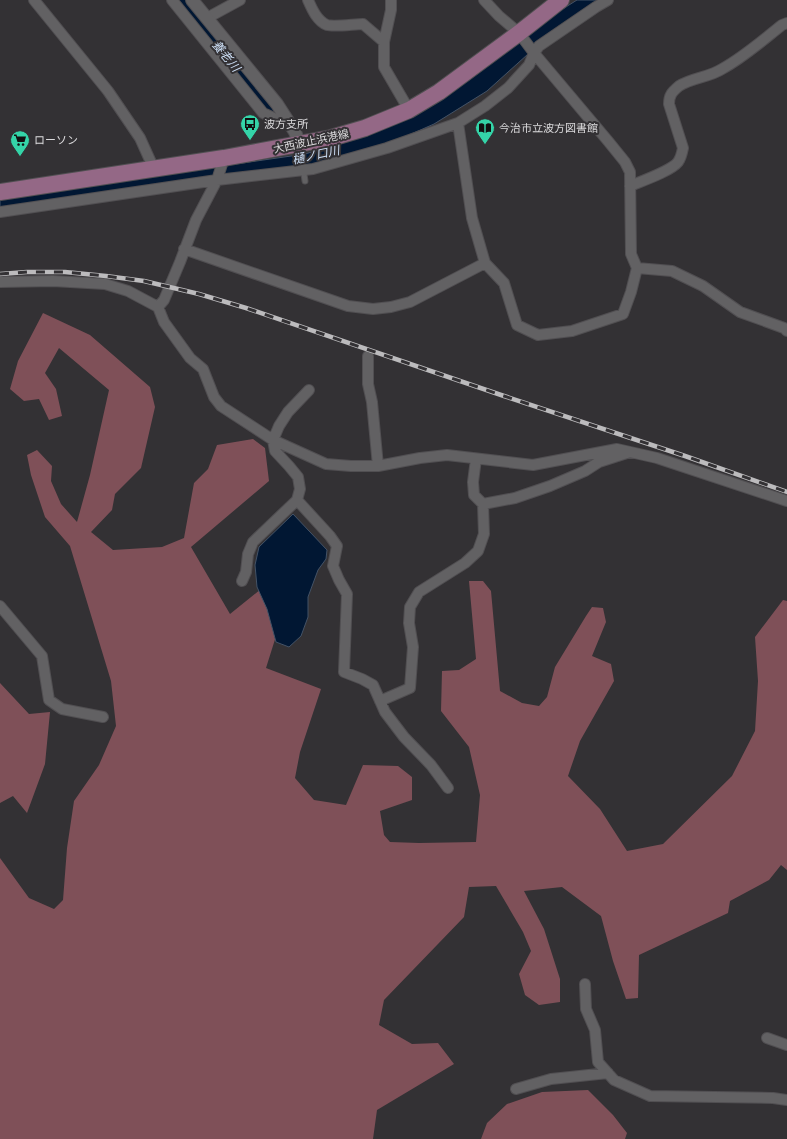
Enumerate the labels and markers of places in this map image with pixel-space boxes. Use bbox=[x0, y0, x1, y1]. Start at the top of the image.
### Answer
bus stop icon: 波方支所 bbox=[239, 113, 261, 141]
place label: 波方支所 bbox=[264, 116, 309, 131]
library icon: 今治市立波方図書館 bbox=[474, 117, 496, 145]
place label: 今治市立波方図書館 bbox=[499, 120, 598, 135]
supermarket icon: ローソン bbox=[9, 129, 31, 157]
place label: ローソン bbox=[34, 132, 78, 147]

